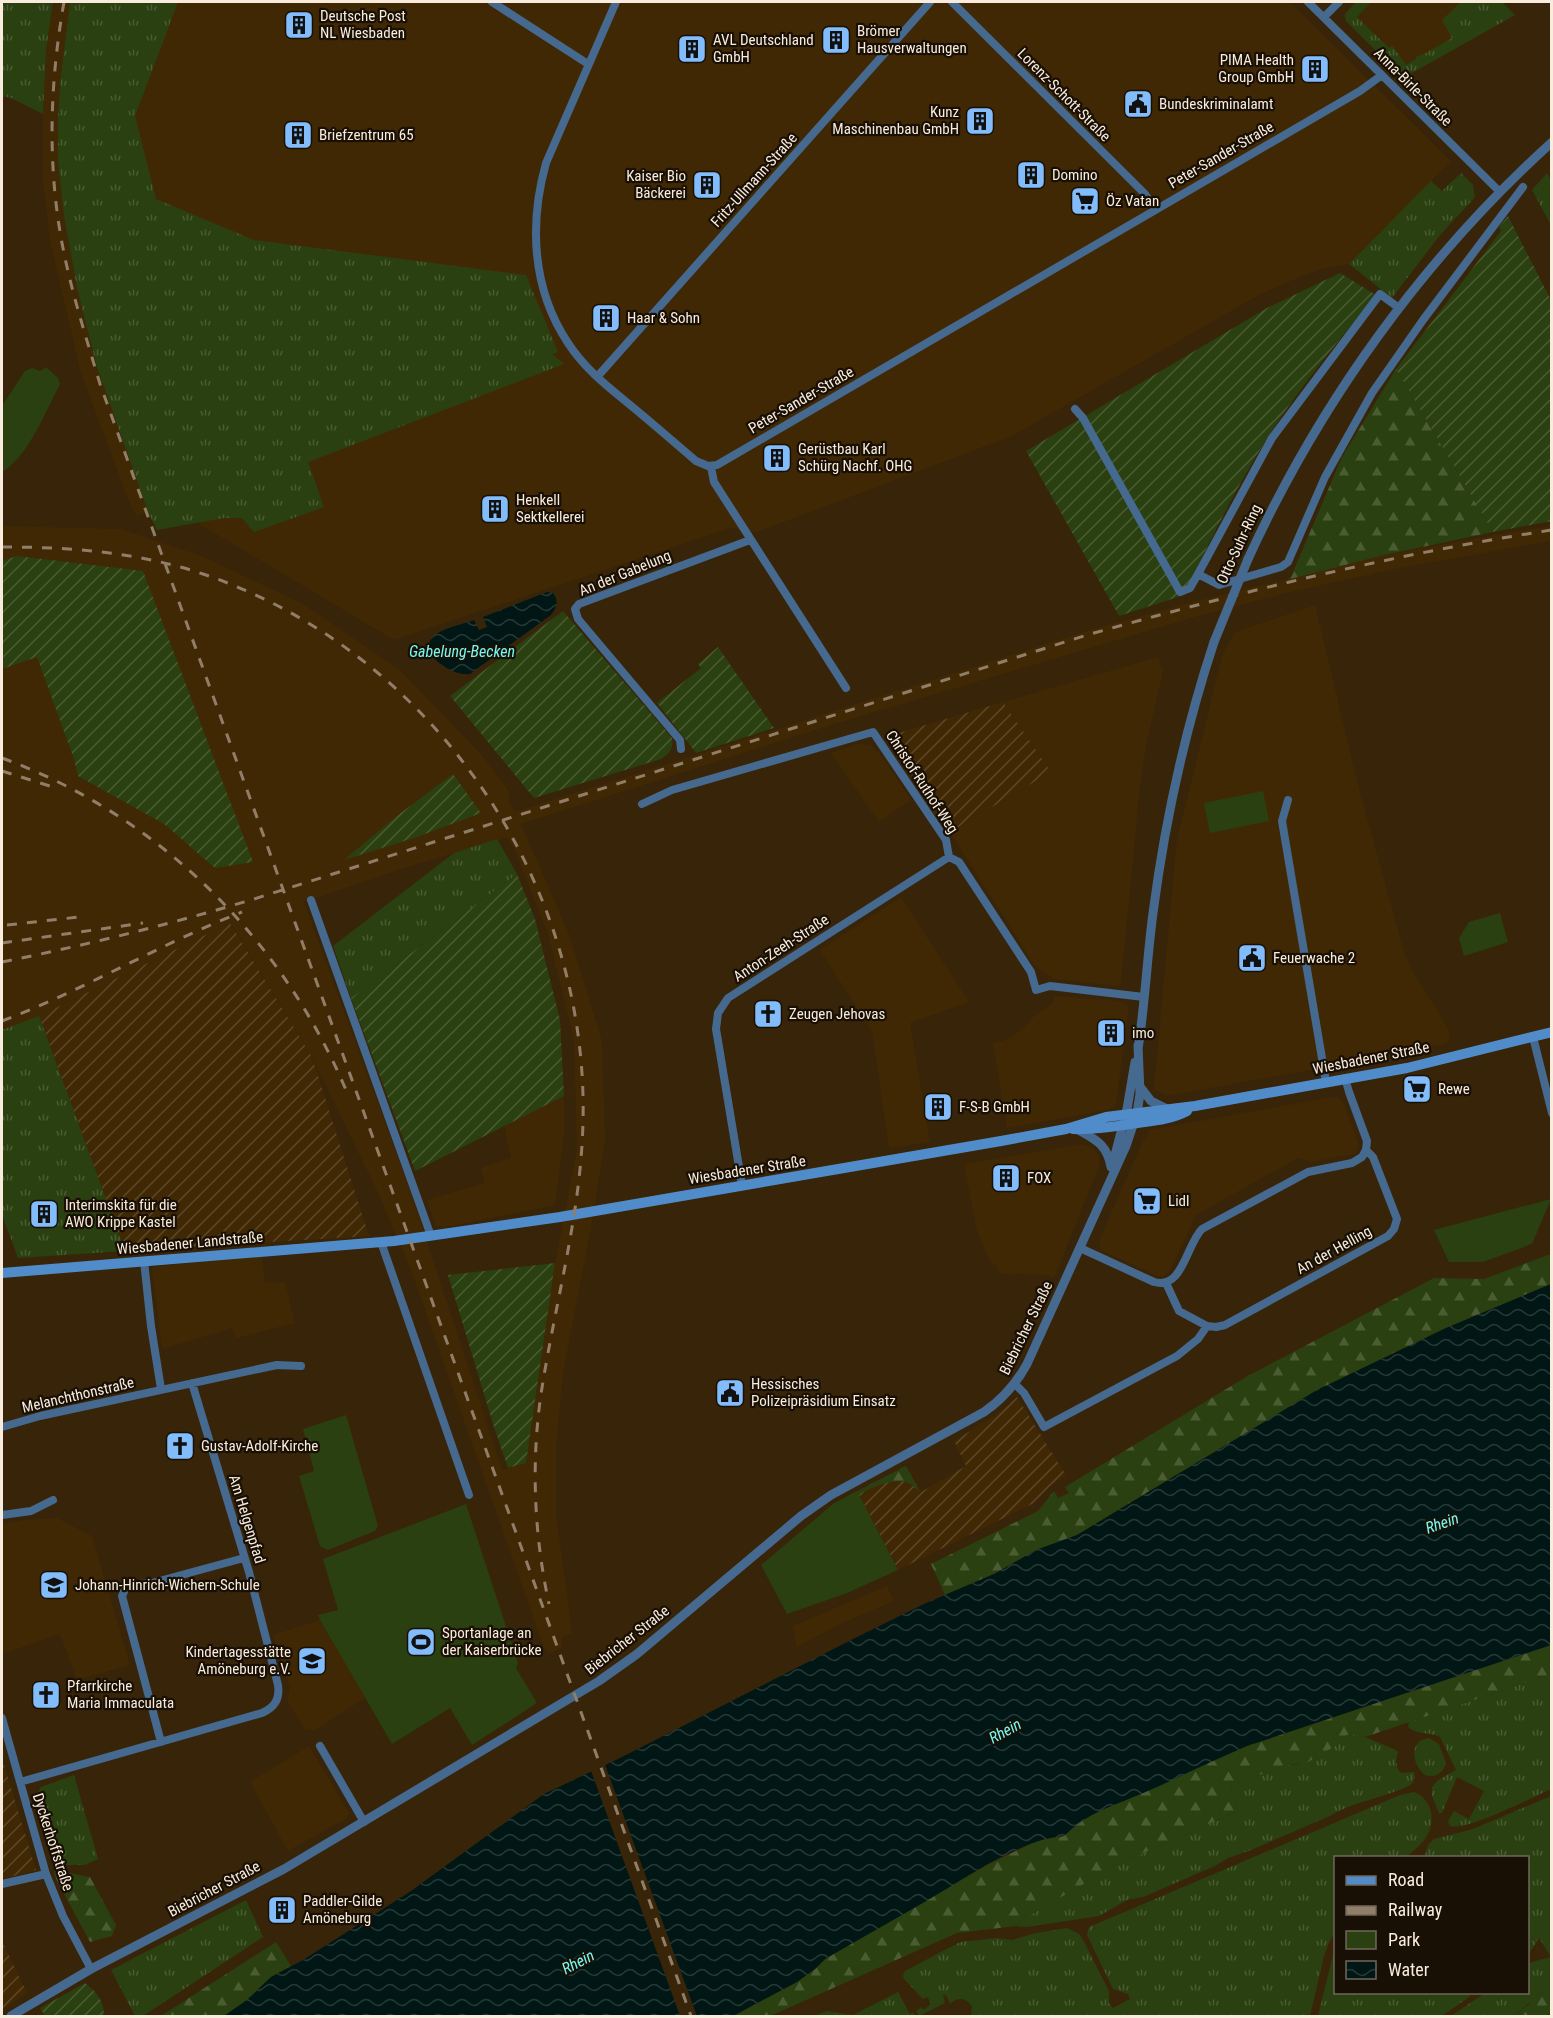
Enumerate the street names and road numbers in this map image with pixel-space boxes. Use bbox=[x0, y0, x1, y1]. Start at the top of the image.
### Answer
street label: Anna-Birle-Straße bbox=[1370, 44, 1456, 130]
street label: Lorenz-Schott-Straße bbox=[1014, 45, 1114, 145]
street label: Peter-Sander-Straße bbox=[1165, 118, 1277, 192]
street label: Fritz-Ullmann-Straße bbox=[707, 129, 801, 231]
street label: Peter-Sander-Straße bbox=[745, 363, 857, 437]
street label: Otto-Suhr-Ring bbox=[1213, 501, 1265, 587]
street label: An der Gabelung bbox=[576, 546, 674, 600]
street label: Christof-Ruthof-Weg bbox=[882, 727, 962, 837]
street label: Anton-Zeeh-Straße bbox=[730, 911, 832, 985]
street label: Wiesbadener Straße bbox=[1311, 1038, 1431, 1078]
street label: Wiesbadener Straße bbox=[687, 1152, 807, 1188]
street label: An der Helling bbox=[1293, 1222, 1375, 1278]
street label: Wiesbadener Landstraße bbox=[116, 1228, 264, 1258]
street label: Biebricher Straße bbox=[996, 1278, 1056, 1378]
street label: Melanchthonstraße bbox=[20, 1373, 136, 1417]
street label: Am Helgenpfad bbox=[225, 1473, 269, 1565]
street label: Biebricher Straße bbox=[581, 1602, 673, 1678]
street label: Dyckerhoffstraße bbox=[29, 1791, 77, 1893]
street label: Biebricher Straße bbox=[165, 1857, 263, 1921]

